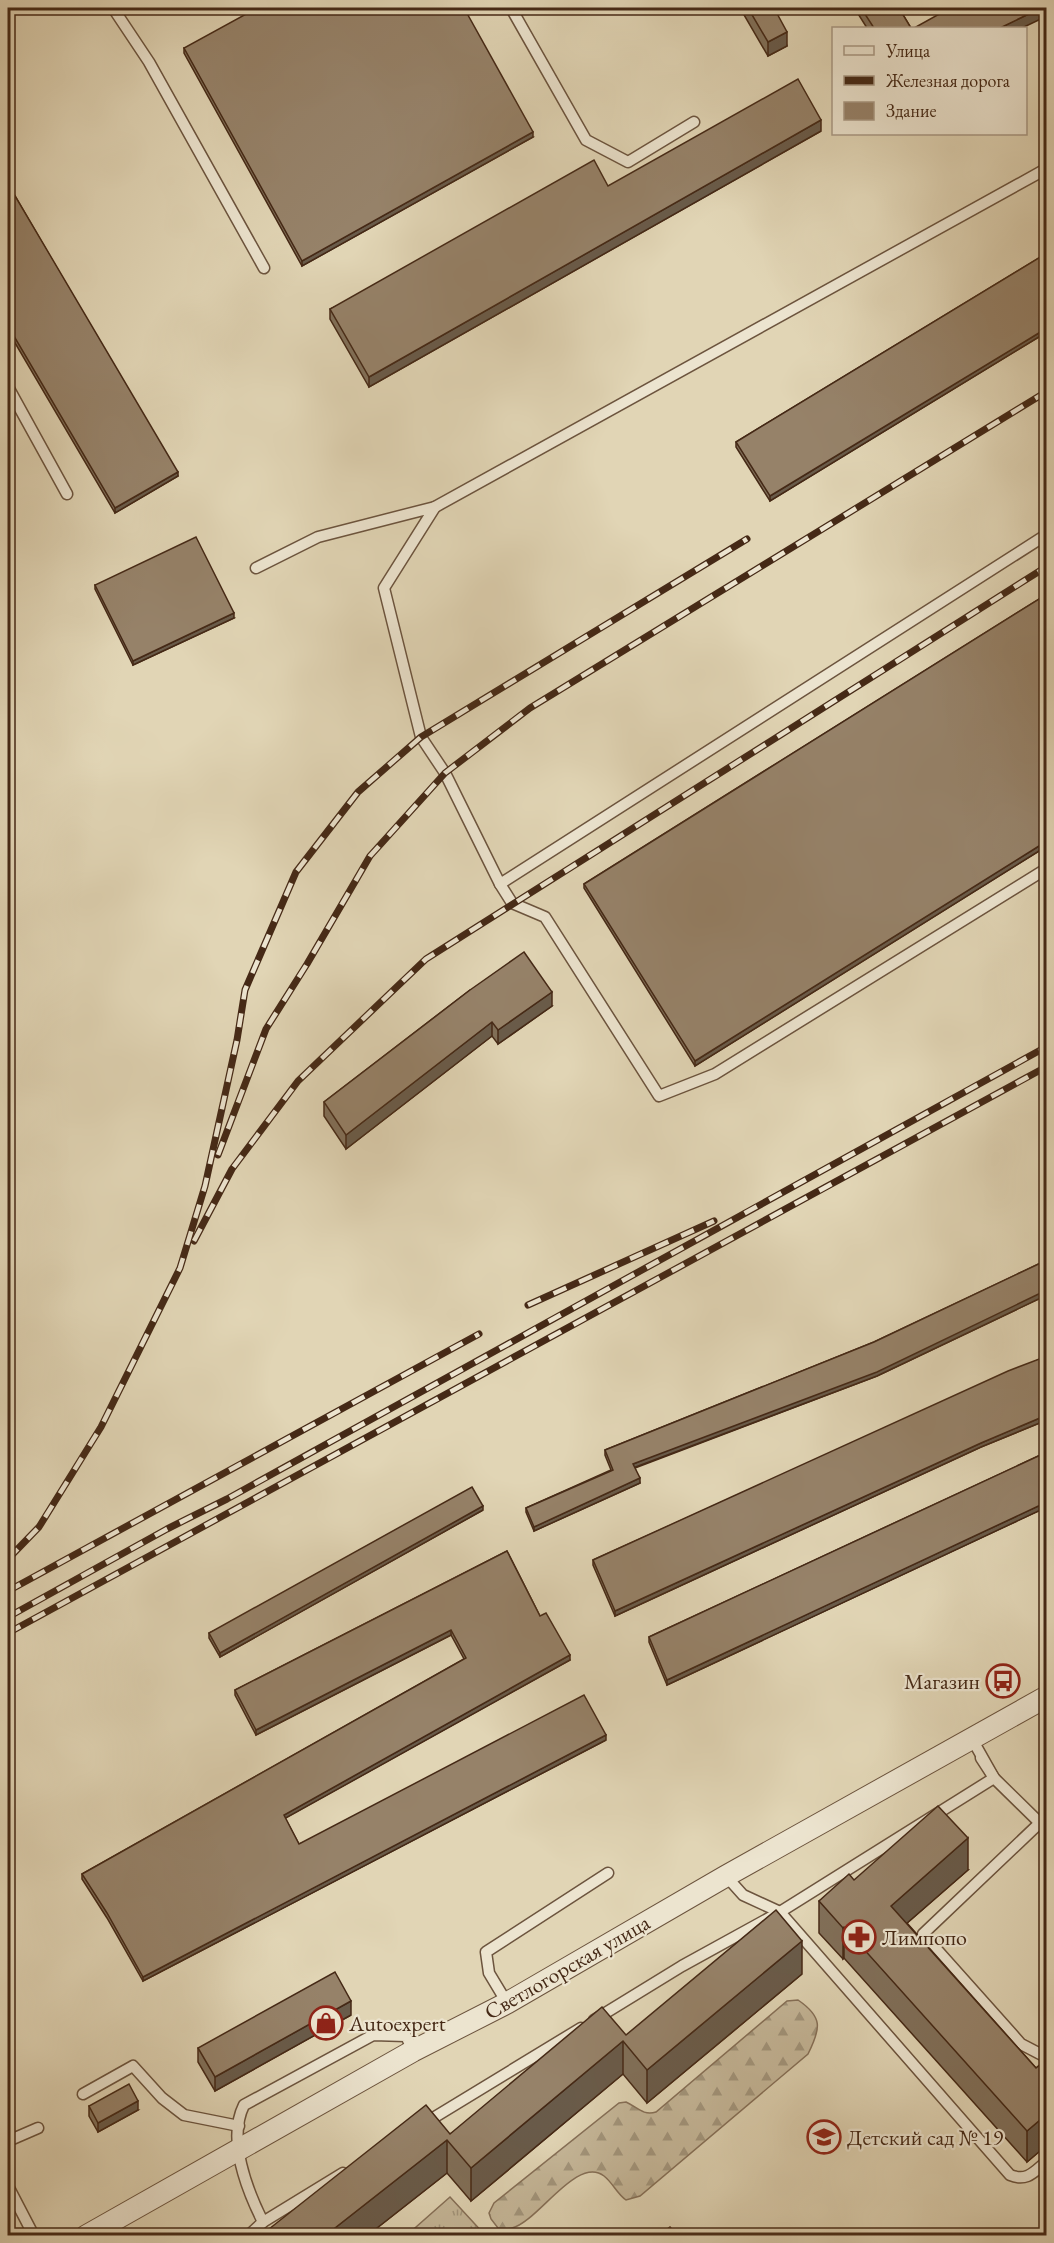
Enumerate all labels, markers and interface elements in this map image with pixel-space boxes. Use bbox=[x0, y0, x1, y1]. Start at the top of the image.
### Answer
legend bbox=[832, 27, 1027, 135]
text: Улица bbox=[885, 39, 931, 62]
text: Железная дорога bbox=[885, 69, 1011, 92]
text: Здание bbox=[886, 99, 936, 122]
bus stop icon: Магазин bbox=[985, 1663, 1021, 1699]
place label: Магазин bbox=[904, 1667, 980, 1696]
street label: Светлогорская улица bbox=[479, 1908, 655, 2026]
pharmacy icon: Лимпопо bbox=[841, 1919, 877, 1955]
place label: Лимпопо bbox=[882, 1923, 967, 1952]
shop icon: Autoexpert bbox=[308, 2005, 344, 2041]
place label: Autoexpert bbox=[348, 2009, 446, 2038]
school or university icon: Детский сад № 19 bbox=[806, 2119, 842, 2155]
place label: Детский сад № 19 bbox=[847, 2123, 1004, 2152]

